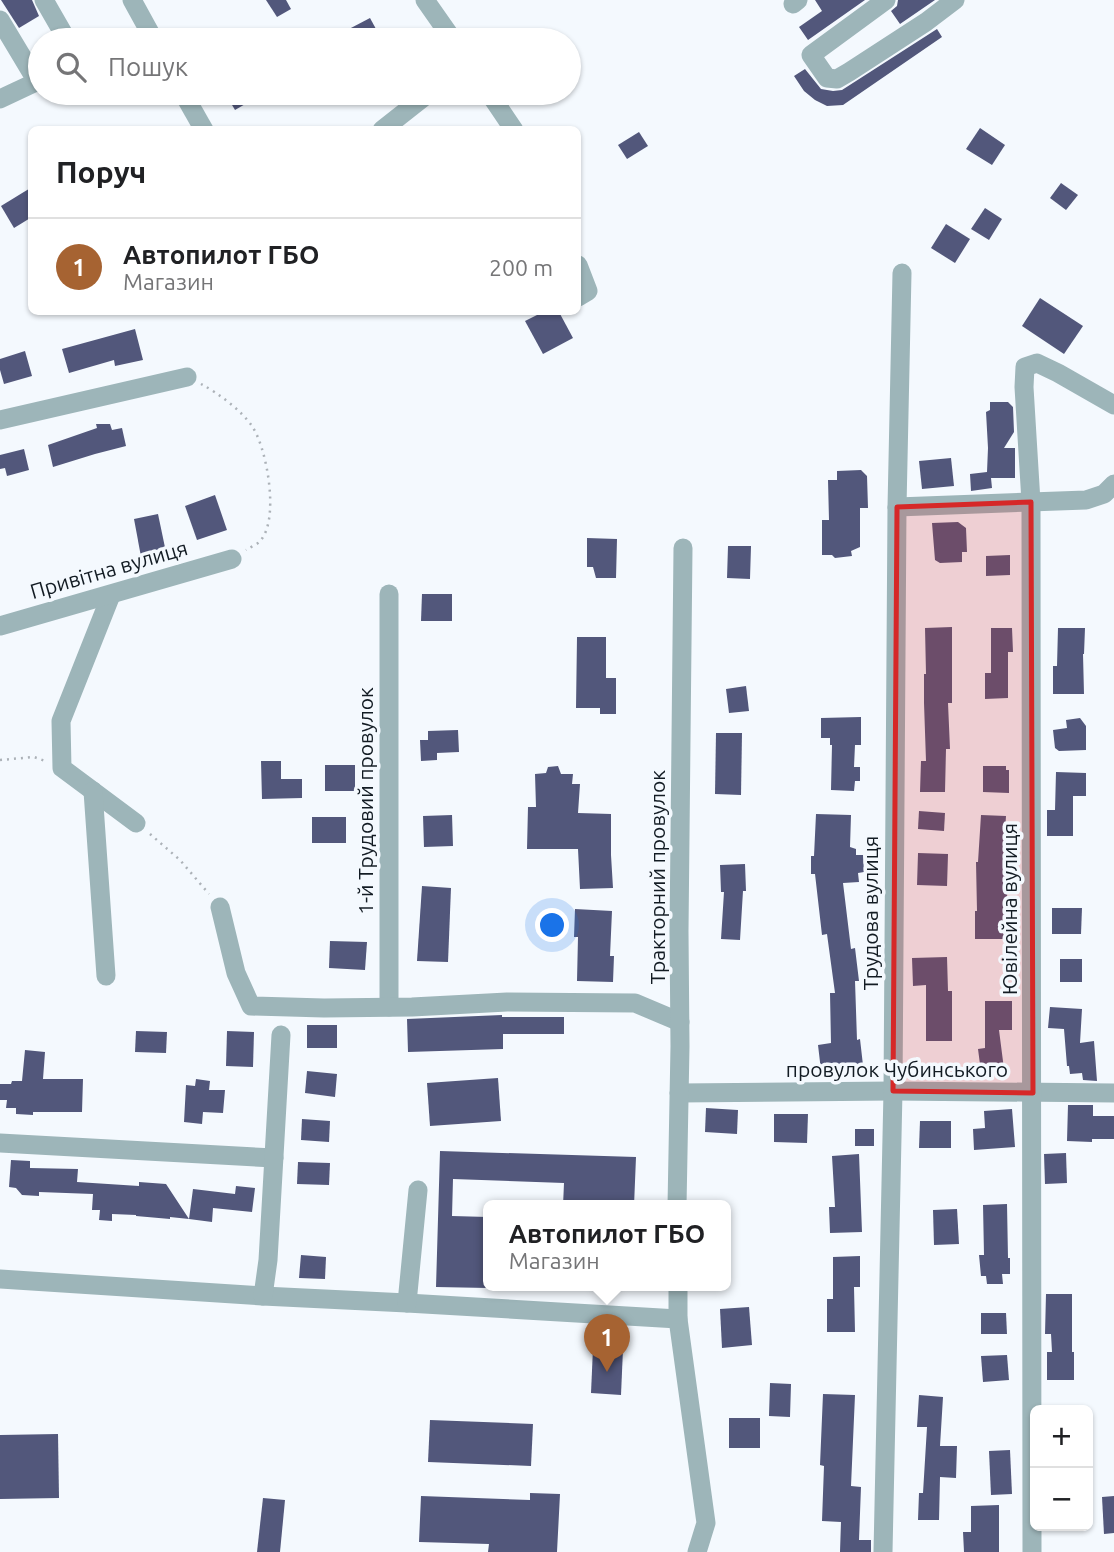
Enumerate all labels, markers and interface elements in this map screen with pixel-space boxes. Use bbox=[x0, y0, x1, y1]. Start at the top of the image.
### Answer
search box bbox=[28, 28, 581, 105]
icon: search bbox=[52, 48, 90, 86]
text: Пошук bbox=[108, 52, 188, 81]
text: Поруч bbox=[56, 155, 146, 189]
text: Автопилот ГБО bbox=[123, 240, 319, 269]
text: 1 bbox=[73, 255, 85, 280]
text: 200 m bbox=[489, 255, 553, 280]
text: Магазин bbox=[123, 269, 214, 294]
street label: Привітна вулиця bbox=[27, 535, 190, 603]
street label: 1-й Трудовий провулок bbox=[353, 687, 377, 915]
street label: Тракторний провулок bbox=[645, 770, 669, 984]
street label: Ювілейна вулиця bbox=[997, 823, 1021, 995]
street label: Трудова вулиця bbox=[858, 836, 882, 990]
your location bbox=[535, 908, 569, 942]
street label: провулок Чубинського bbox=[786, 1057, 1008, 1081]
popup bbox=[483, 1200, 731, 1291]
text: Автопилот ГБО bbox=[509, 1219, 705, 1248]
text: Магазин bbox=[509, 1248, 600, 1273]
pin: 1 bbox=[584, 1314, 630, 1372]
map controls bbox=[1030, 1405, 1093, 1531]
button: + bbox=[1030, 1405, 1093, 1468]
button: − bbox=[1030, 1468, 1093, 1531]

